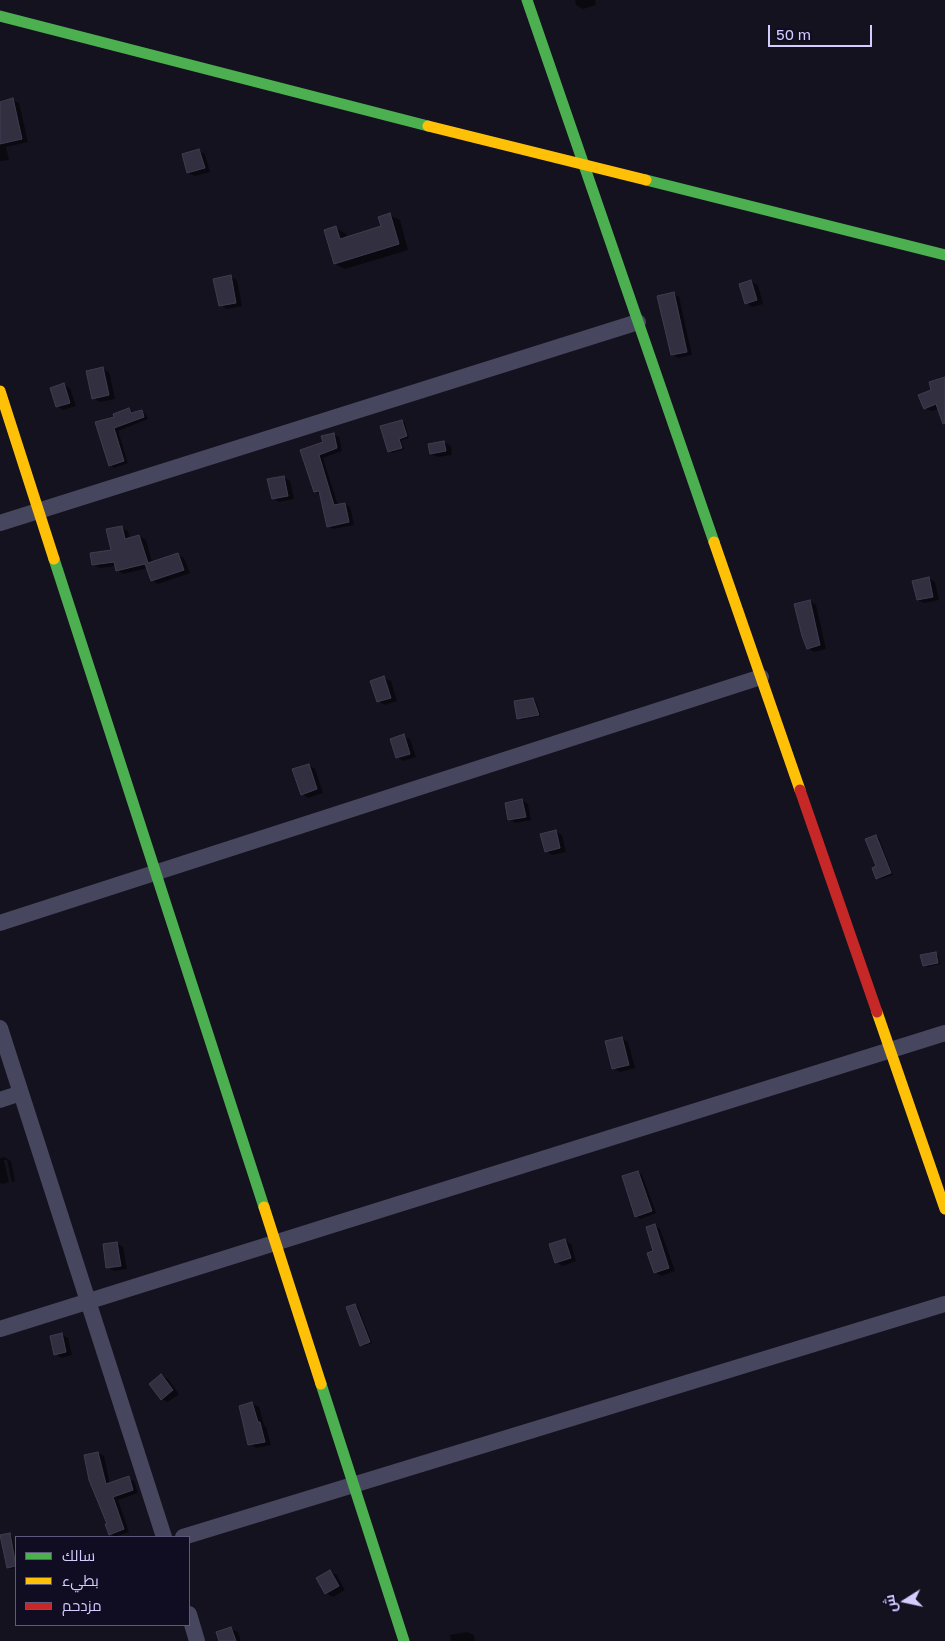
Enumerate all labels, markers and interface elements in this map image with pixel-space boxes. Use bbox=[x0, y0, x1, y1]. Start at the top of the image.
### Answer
scale bar bbox=[770, 15, 874, 47]
text: 50 m bbox=[776, 25, 811, 43]
legend bbox=[15, 1536, 190, 1626]
text: سالك bbox=[62, 1546, 95, 1564]
text: بطيء bbox=[62, 1571, 99, 1589]
north arrow bbox=[880, 1576, 930, 1626]
text: ش bbox=[880, 1593, 900, 1614]
text: مزدحم bbox=[62, 1596, 102, 1614]

